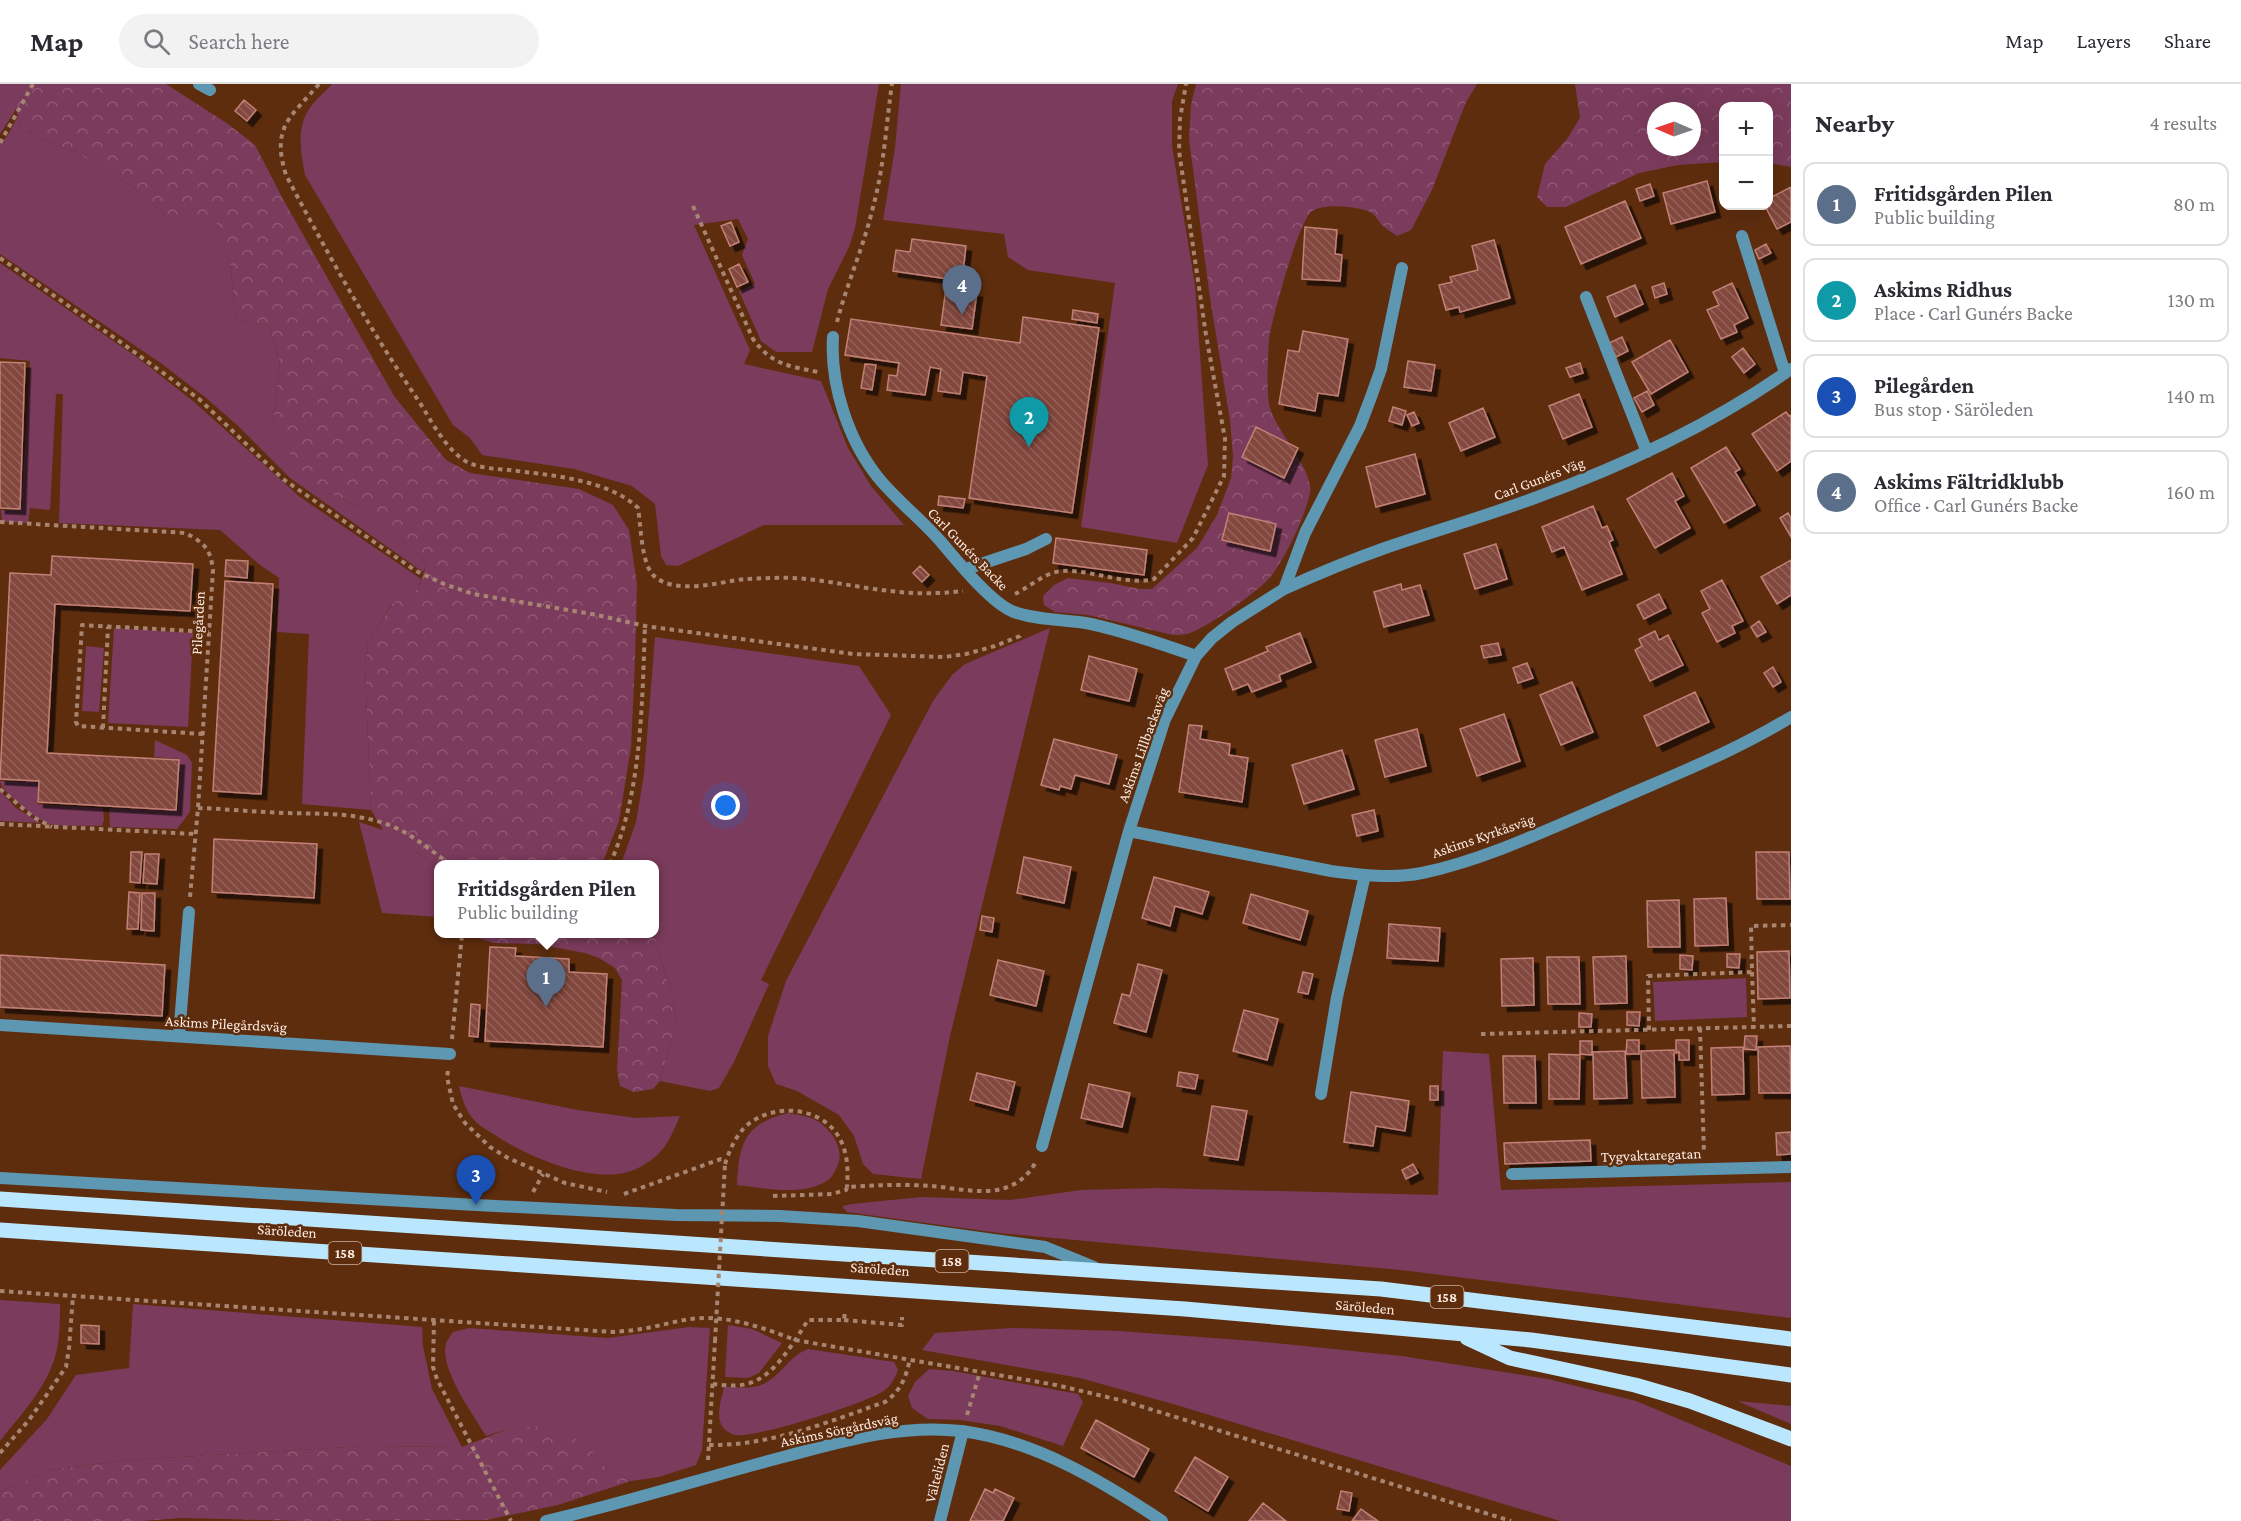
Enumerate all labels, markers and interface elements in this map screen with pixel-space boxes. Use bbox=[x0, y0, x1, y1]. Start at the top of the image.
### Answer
search box bbox=[119, 14, 539, 68]
icon: search bbox=[140, 25, 173, 58]
text: Map bbox=[30, 26, 83, 57]
text: Search here bbox=[188, 29, 289, 54]
text: Map bbox=[2005, 29, 2044, 53]
text: Layers bbox=[2077, 29, 2131, 53]
text: Share bbox=[2164, 29, 2211, 53]
north arrow bbox=[1647, 102, 1701, 156]
map controls bbox=[1719, 102, 1773, 210]
button: + bbox=[1719, 102, 1773, 156]
text: Nearby bbox=[1815, 109, 1894, 138]
text: 4 results bbox=[2150, 112, 2217, 134]
button: − bbox=[1719, 156, 1773, 210]
text: Fritidsgården Pilen bbox=[1874, 181, 2053, 206]
text: 1 bbox=[1833, 193, 1840, 215]
text: 80 m bbox=[2173, 193, 2215, 215]
text: Public building bbox=[1874, 206, 1995, 228]
pin: 4 bbox=[942, 266, 982, 315]
text: Askims Ridhus bbox=[1874, 277, 2012, 302]
text: 2 bbox=[1831, 289, 1842, 311]
text: 130 m bbox=[2168, 289, 2215, 311]
text: Place · Carl Gunérs Backe bbox=[1874, 302, 2073, 324]
text: Pilegården bbox=[1874, 373, 1974, 398]
text: 3 bbox=[1832, 385, 1841, 407]
text: 140 m bbox=[2167, 385, 2215, 407]
pin: 2 bbox=[1010, 398, 1048, 447]
text: Bus stop · Säröleden bbox=[1874, 398, 2034, 420]
street label: Carl Gunérs Väg bbox=[1491, 454, 1587, 505]
text: Askims Fältridklubb bbox=[1874, 469, 2064, 494]
text: 4 bbox=[1831, 481, 1842, 503]
text: 160 m bbox=[2167, 481, 2215, 503]
text: Office · Carl Gunérs Backe bbox=[1874, 494, 2078, 516]
street label: Carl Gunérs Backe bbox=[924, 504, 1012, 594]
street label: Pilegården bbox=[188, 591, 209, 655]
street label: Askims Lillbackaväg bbox=[1115, 685, 1172, 805]
your location bbox=[711, 791, 740, 820]
street label: Askims Kyrkåsväg bbox=[1430, 811, 1537, 862]
popup bbox=[434, 860, 659, 938]
text: Fritidsgården Pilen bbox=[457, 876, 636, 901]
text: Public building bbox=[457, 901, 578, 923]
pin: 1 bbox=[526, 958, 566, 1007]
street label: Askims Pilegårdsväg bbox=[165, 1013, 287, 1036]
street label: Tygvaktaregatan bbox=[1600, 1145, 1702, 1166]
pin: 3 bbox=[456, 1156, 496, 1205]
street label: Säröleden bbox=[257, 1221, 317, 1241]
road number: 158 bbox=[328, 1242, 362, 1264]
road number: 158 bbox=[936, 1250, 968, 1272]
street label: Säröleden bbox=[850, 1259, 910, 1279]
road number: 158 bbox=[1430, 1286, 1464, 1308]
street label: Säröleden bbox=[1335, 1296, 1395, 1318]
street label: Askims Sörgårdsväg bbox=[779, 1410, 899, 1451]
street label: Välteliden bbox=[922, 1442, 952, 1504]

